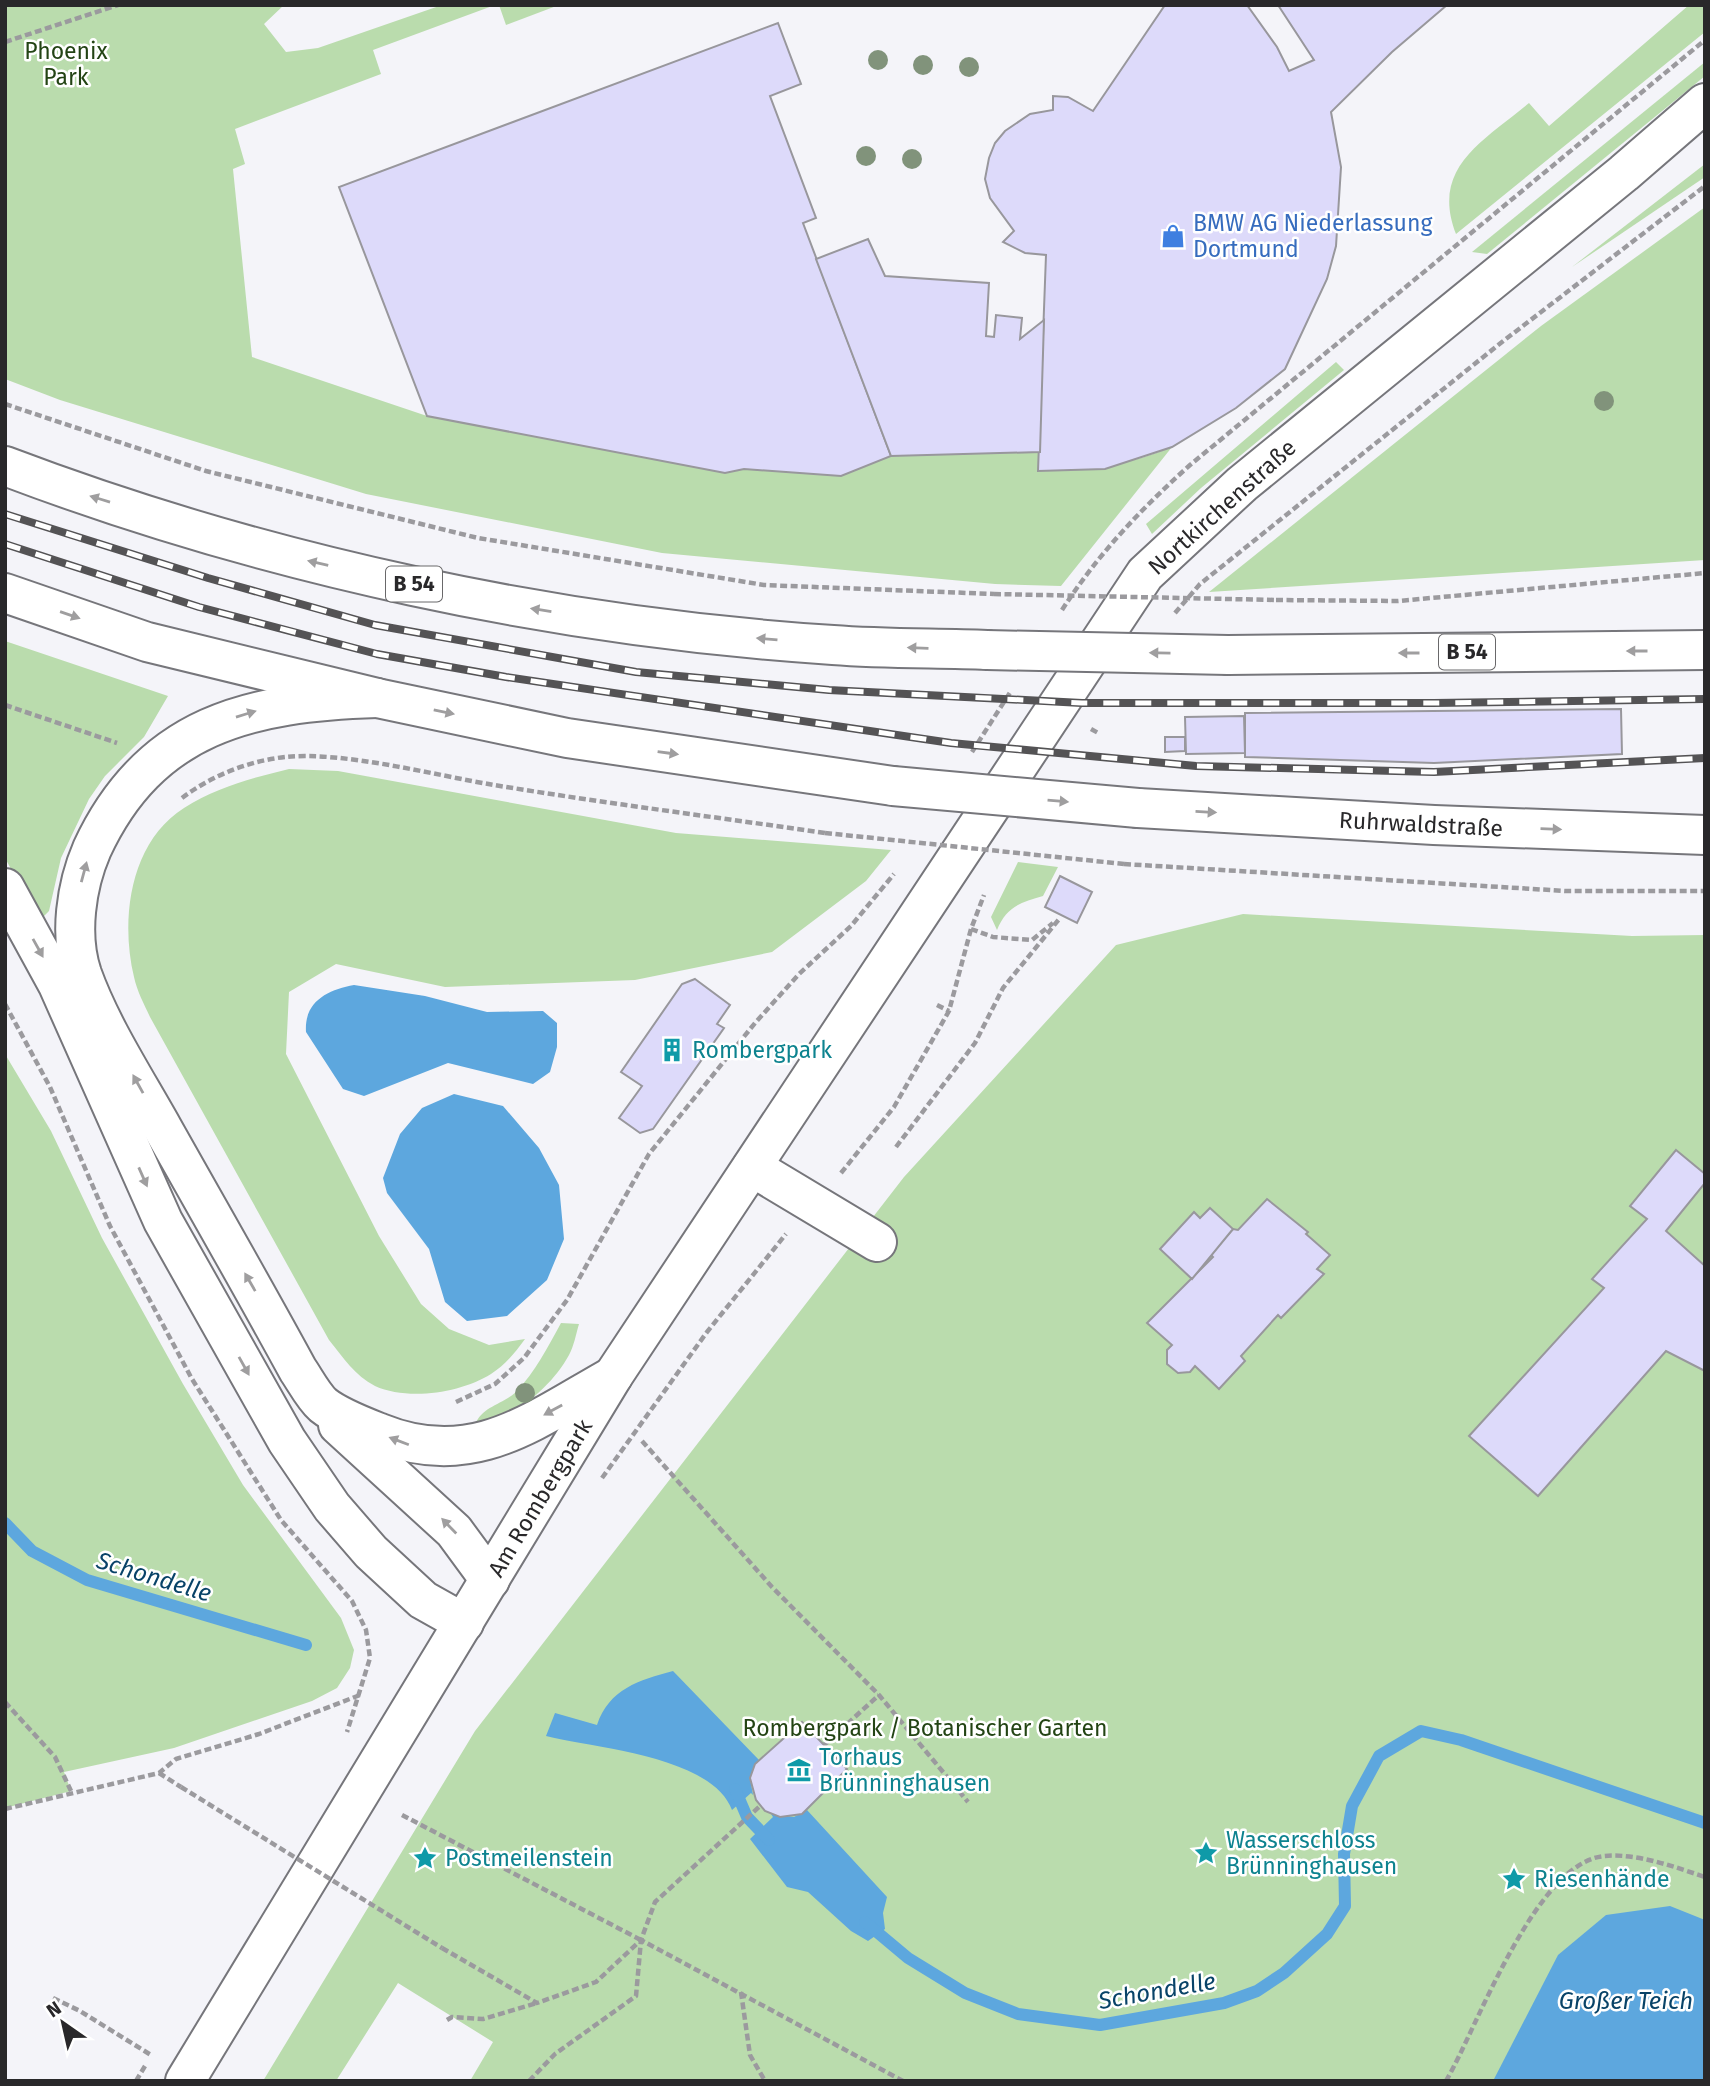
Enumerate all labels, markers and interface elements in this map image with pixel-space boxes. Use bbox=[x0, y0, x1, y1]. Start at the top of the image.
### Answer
park label: Phoenix Park bbox=[24, 37, 109, 91]
place label: BMW AG Niederlassung Dortmund bbox=[1193, 209, 1432, 263]
shop icon: BMW AG Niederlassung Dortmund bbox=[1159, 222, 1187, 250]
street label: Nortkirchenstraße bbox=[1142, 433, 1302, 581]
one-way arrow bbox=[90, 493, 111, 503]
one-way arrow bbox=[307, 557, 329, 568]
road number: B 54 bbox=[386, 566, 442, 602]
one-way arrow bbox=[530, 604, 552, 615]
one-way arrow bbox=[59, 610, 80, 621]
one-way arrow bbox=[755, 633, 777, 644]
road number: B 54 bbox=[1439, 634, 1495, 670]
one-way arrow bbox=[907, 642, 929, 653]
one-way arrow bbox=[1625, 645, 1647, 657]
one-way arrow bbox=[1149, 647, 1171, 659]
one-way arrow bbox=[1398, 647, 1420, 659]
one-way arrow bbox=[433, 707, 455, 718]
one-way arrow bbox=[236, 708, 257, 718]
one-way arrow bbox=[657, 748, 679, 759]
one-way arrow bbox=[1047, 796, 1069, 807]
street label: Ruhrwaldstraße bbox=[1338, 806, 1504, 842]
one-way arrow bbox=[1195, 807, 1217, 818]
one-way arrow bbox=[1540, 824, 1562, 835]
one-way arrow bbox=[80, 861, 90, 882]
one-way arrow bbox=[32, 938, 44, 957]
building icon: Rombergpark bbox=[658, 1036, 686, 1064]
place label: Rombergpark bbox=[692, 1036, 832, 1064]
one-way arrow bbox=[132, 1075, 144, 1094]
one-way arrow bbox=[138, 1166, 149, 1187]
one-way arrow bbox=[244, 1273, 256, 1292]
one-way arrow bbox=[238, 1356, 250, 1376]
one-way arrow bbox=[543, 1404, 563, 1416]
street label: Am Rombergpark bbox=[482, 1414, 598, 1582]
one-way arrow bbox=[389, 1435, 410, 1446]
one-way arrow bbox=[441, 1518, 457, 1535]
water label: Schondelle bbox=[92, 1546, 215, 1608]
park label: Rombergpark / Botanischer Garten bbox=[743, 1714, 1107, 1742]
place label: Torhaus Brünninghausen bbox=[819, 1743, 990, 1797]
museum icon: Torhaus Brünninghausen bbox=[785, 1756, 813, 1784]
place label: Wasserschloss Brünninghausen bbox=[1226, 1826, 1397, 1880]
place icon: Wasserschloss Brünninghausen bbox=[1192, 1839, 1220, 1867]
place icon: Postmeilenstein bbox=[411, 1844, 439, 1872]
place label: Postmeilenstein bbox=[445, 1844, 613, 1872]
place icon: Riesenhände bbox=[1500, 1865, 1528, 1893]
place label: Riesenhände bbox=[1534, 1865, 1669, 1893]
water label: Schondelle bbox=[1095, 1967, 1218, 2015]
water label: Großer Teich bbox=[1559, 1987, 1693, 2015]
north arrow bbox=[28, 1988, 98, 2058]
text: N bbox=[42, 1996, 65, 2022]

